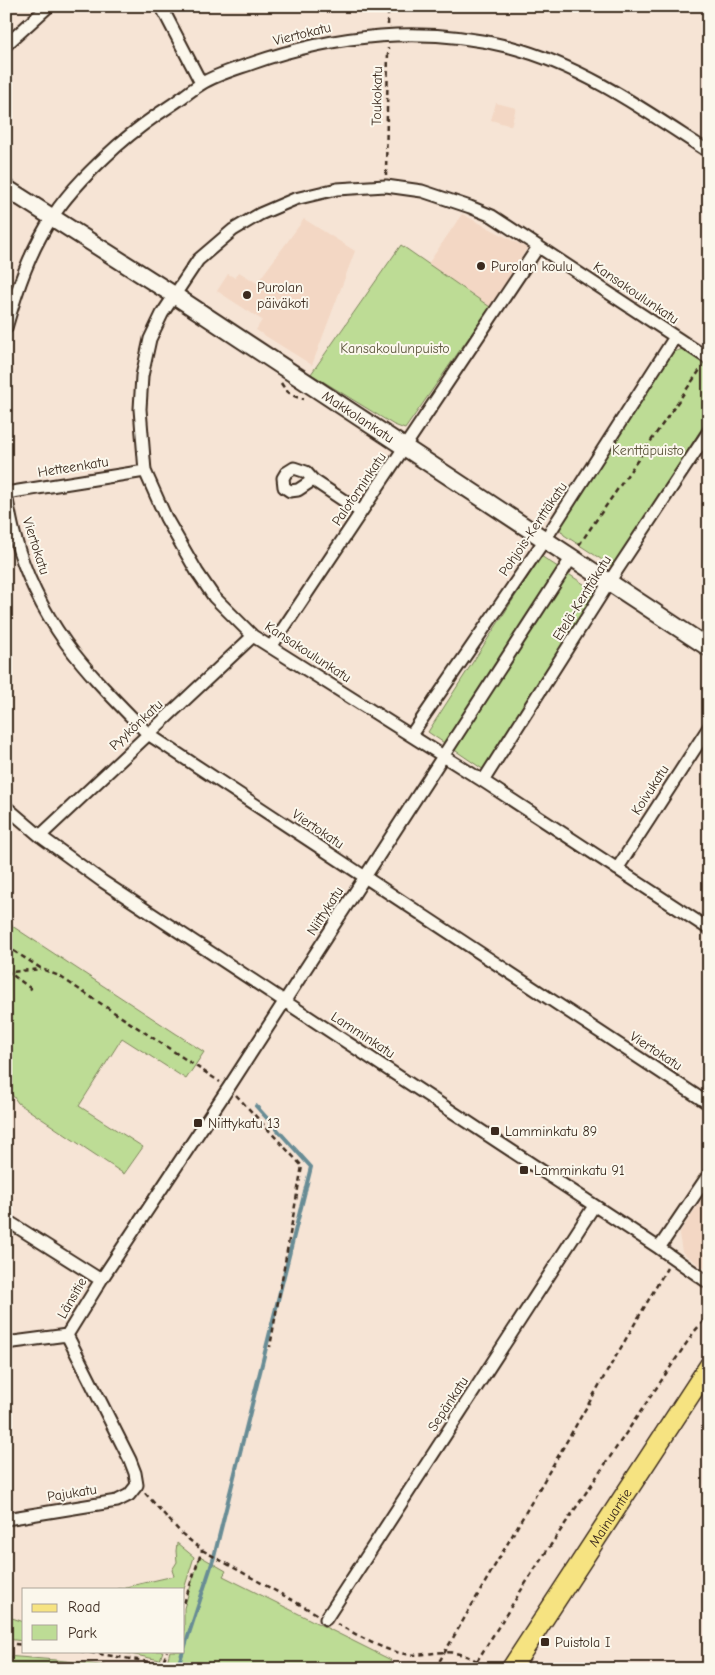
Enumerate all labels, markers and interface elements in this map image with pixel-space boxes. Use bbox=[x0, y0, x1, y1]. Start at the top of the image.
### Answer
street label: Viertokatu bbox=[271, 19, 333, 49]
street label: Toukokatu bbox=[368, 66, 386, 126]
place label: Purolan koulu bbox=[491, 258, 573, 275]
street label: Kansakoulunkatu bbox=[590, 258, 682, 328]
marker: Purolan koulu bbox=[475, 260, 487, 272]
place label: Purolan päiväkoti bbox=[257, 279, 309, 312]
marker: Purolan päiväkoti bbox=[241, 289, 253, 301]
park label: Kansakoulunpuisto bbox=[340, 340, 450, 357]
street label: Makkolankatu bbox=[319, 387, 397, 446]
park label: Kenttäpuisto bbox=[612, 442, 684, 459]
street label: Palotorninkatu bbox=[328, 449, 390, 529]
street label: Hetteenkatu bbox=[36, 453, 110, 481]
street label: Pohjois-Kenttäkatu bbox=[495, 479, 571, 579]
street label: Viertokatu bbox=[19, 515, 53, 577]
street label: Etelä-Kenttäkatu bbox=[549, 552, 615, 644]
street label: Kansakoulunkatu bbox=[262, 618, 354, 686]
street label: Pyykönkatu bbox=[106, 696, 166, 754]
street label: Koivukatu bbox=[628, 762, 672, 818]
street label: Viertokatu bbox=[289, 805, 347, 853]
street label: Niittykatu bbox=[303, 883, 347, 939]
street label: Lamminkatu bbox=[328, 1008, 398, 1062]
street label: Viertokatu bbox=[627, 1028, 685, 1074]
place label: Niittykatu 13 bbox=[208, 1115, 280, 1132]
marker: Niittykatu 13 bbox=[192, 1117, 204, 1129]
place label: Lamminkatu 89 bbox=[505, 1123, 597, 1140]
marker: Lamminkatu 89 bbox=[489, 1125, 501, 1137]
place label: Lamminkatu 91 bbox=[534, 1162, 625, 1179]
marker: Lamminkatu 91 bbox=[518, 1164, 530, 1176]
street label: Länsitie bbox=[53, 1274, 91, 1322]
street label: Sepänkatu bbox=[424, 1373, 472, 1435]
street label: Pajukatu bbox=[46, 1481, 98, 1505]
street label: Mainuantie bbox=[585, 1485, 635, 1550]
legend bbox=[22, 1588, 185, 1652]
text: Road bbox=[68, 1598, 100, 1616]
text: Park bbox=[68, 1624, 97, 1642]
place label: Puistola I bbox=[555, 1634, 610, 1651]
marker: Puistola I bbox=[539, 1636, 551, 1648]

